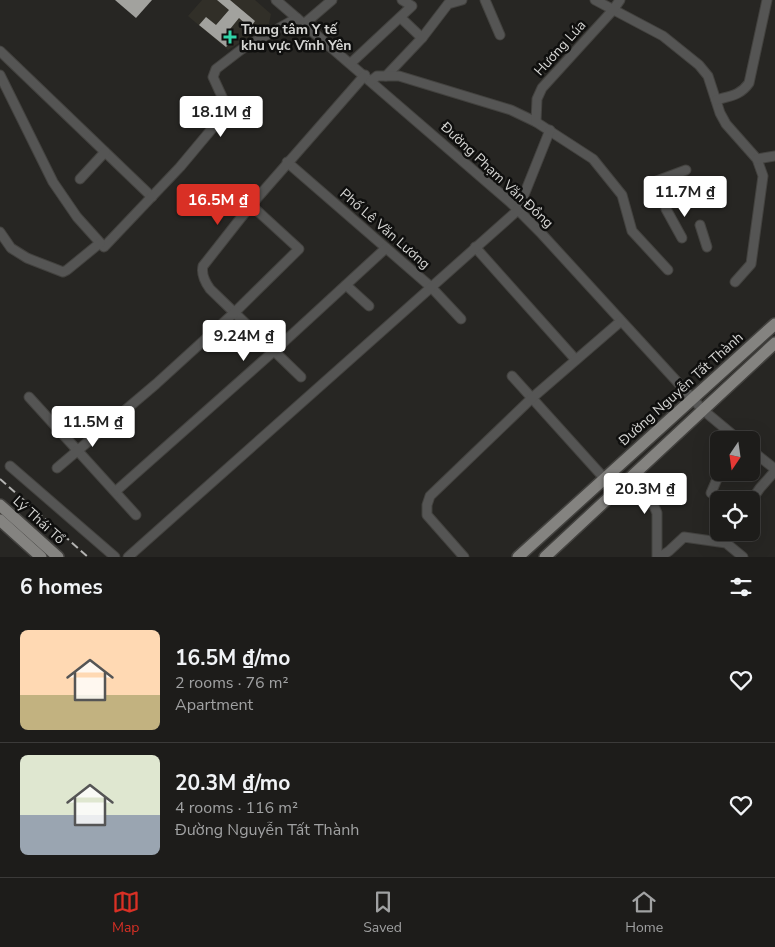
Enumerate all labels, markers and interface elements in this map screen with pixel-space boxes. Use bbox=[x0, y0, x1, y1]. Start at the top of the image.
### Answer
street label: Hương Lúa bbox=[530, 16, 590, 80]
place label: Trung tâm Y tế khu vực Vĩnh Yên bbox=[241, 20, 351, 55]
marker: Trung tâm Y tế khu vực Vĩnh Yên bbox=[223, 30, 237, 44]
pin: 18.1M ₫ bbox=[175, 96, 267, 138]
text: 18.1M ₫ bbox=[191, 101, 251, 123]
street label: Đường Phạm Văn Đồng bbox=[436, 117, 558, 232]
pin: 11.7M ₫ bbox=[639, 176, 731, 218]
text: 11.7M ₫ bbox=[655, 181, 715, 203]
pin: 16.5M ₫ bbox=[172, 184, 264, 226]
street label: Phố Lê Văn Lương bbox=[336, 184, 434, 274]
text: 16.5M ₫ bbox=[188, 189, 248, 211]
pin: 9.24M ₫ bbox=[198, 320, 290, 362]
text: 9.24M ₫ bbox=[214, 325, 274, 347]
street label: Đường Nguyễn Tất Thành bbox=[614, 328, 747, 451]
pin: 11.5M ₫ bbox=[47, 406, 139, 448]
text: 11.5M ₫ bbox=[63, 411, 123, 433]
north arrow bbox=[710, 431, 760, 481]
map controls bbox=[710, 431, 760, 541]
pin: 20.3M ₫ bbox=[599, 472, 691, 515]
text: 20.3M ₫ bbox=[615, 478, 675, 500]
button: locate bbox=[710, 491, 760, 541]
street label: Lý Thái Tổ bbox=[9, 492, 69, 548]
text: 6 homes bbox=[20, 573, 103, 601]
icon: filters bbox=[727, 573, 755, 601]
text: 16.5M ₫/mo bbox=[175, 644, 290, 672]
icon: home bbox=[60, 650, 120, 710]
icon: heart bbox=[727, 666, 755, 694]
text: 2 rooms · 76 m² bbox=[175, 672, 288, 694]
text: Apartment bbox=[175, 694, 253, 716]
text: 20.3M ₫/mo bbox=[175, 769, 290, 797]
icon: home bbox=[60, 775, 120, 835]
icon: heart bbox=[727, 791, 755, 819]
text: 4 rooms · 116 m² bbox=[175, 797, 298, 819]
text: Đường Nguyễn Tất Thành bbox=[175, 819, 359, 841]
tab: Map bbox=[112, 888, 140, 937]
tab: Saved bbox=[363, 888, 402, 937]
tab: Home bbox=[625, 888, 663, 937]

